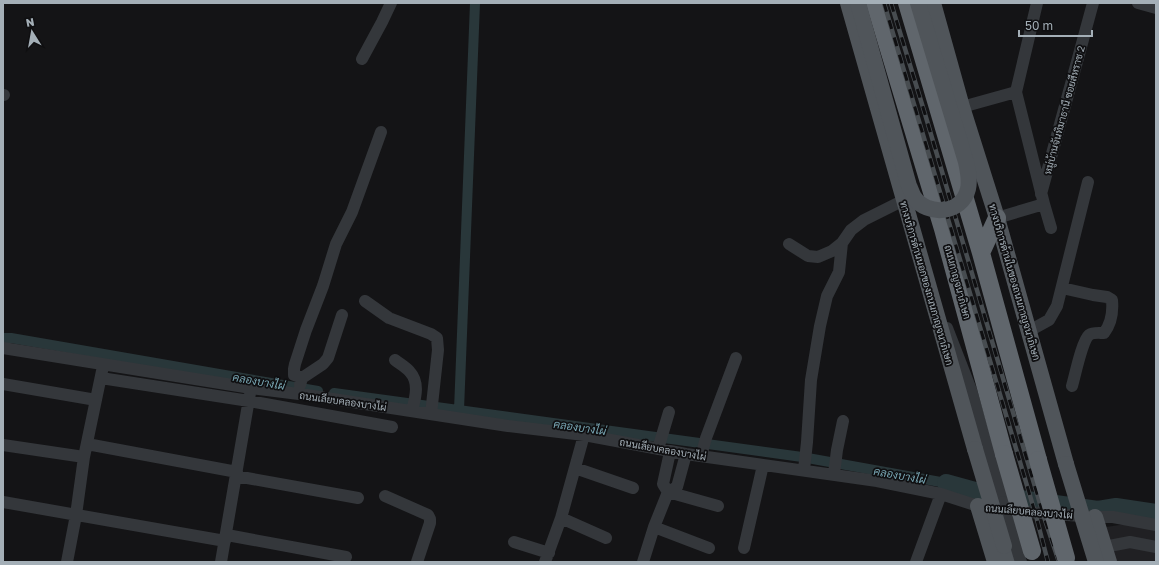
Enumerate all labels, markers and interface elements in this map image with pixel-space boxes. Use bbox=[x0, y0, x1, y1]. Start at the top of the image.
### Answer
north arrow bbox=[12, 12, 52, 52]
scale bar bbox=[1019, 12, 1092, 38]
text: N bbox=[25, 15, 35, 29]
text: 50 m bbox=[1025, 18, 1053, 33]
street label: หมู่บ้านจันทิมาธานี ซอยสีหราช 2 bbox=[1041, 44, 1089, 176]
street label: ทางบริการด้านนอกของถนนกาญจนาภิเษก bbox=[897, 200, 956, 367]
street label: ทางบริการด้านในของถนนกาญจนาภิเษก bbox=[986, 202, 1043, 362]
street label: ถนนกาญจนาภิเษก bbox=[941, 244, 974, 321]
water label: คลองบางไผ่ bbox=[232, 369, 287, 392]
street label: ถนนเลียบคลองบางไผ่ bbox=[299, 389, 387, 413]
water label: คลองบางไผ่ bbox=[553, 416, 608, 437]
street label: ถนนเลียบคลองบางไผ่ bbox=[619, 435, 707, 463]
water label: คลองบางไผ่ bbox=[873, 463, 928, 486]
street label: ถนนเลียบคลองบางไผ่ bbox=[985, 501, 1073, 521]

